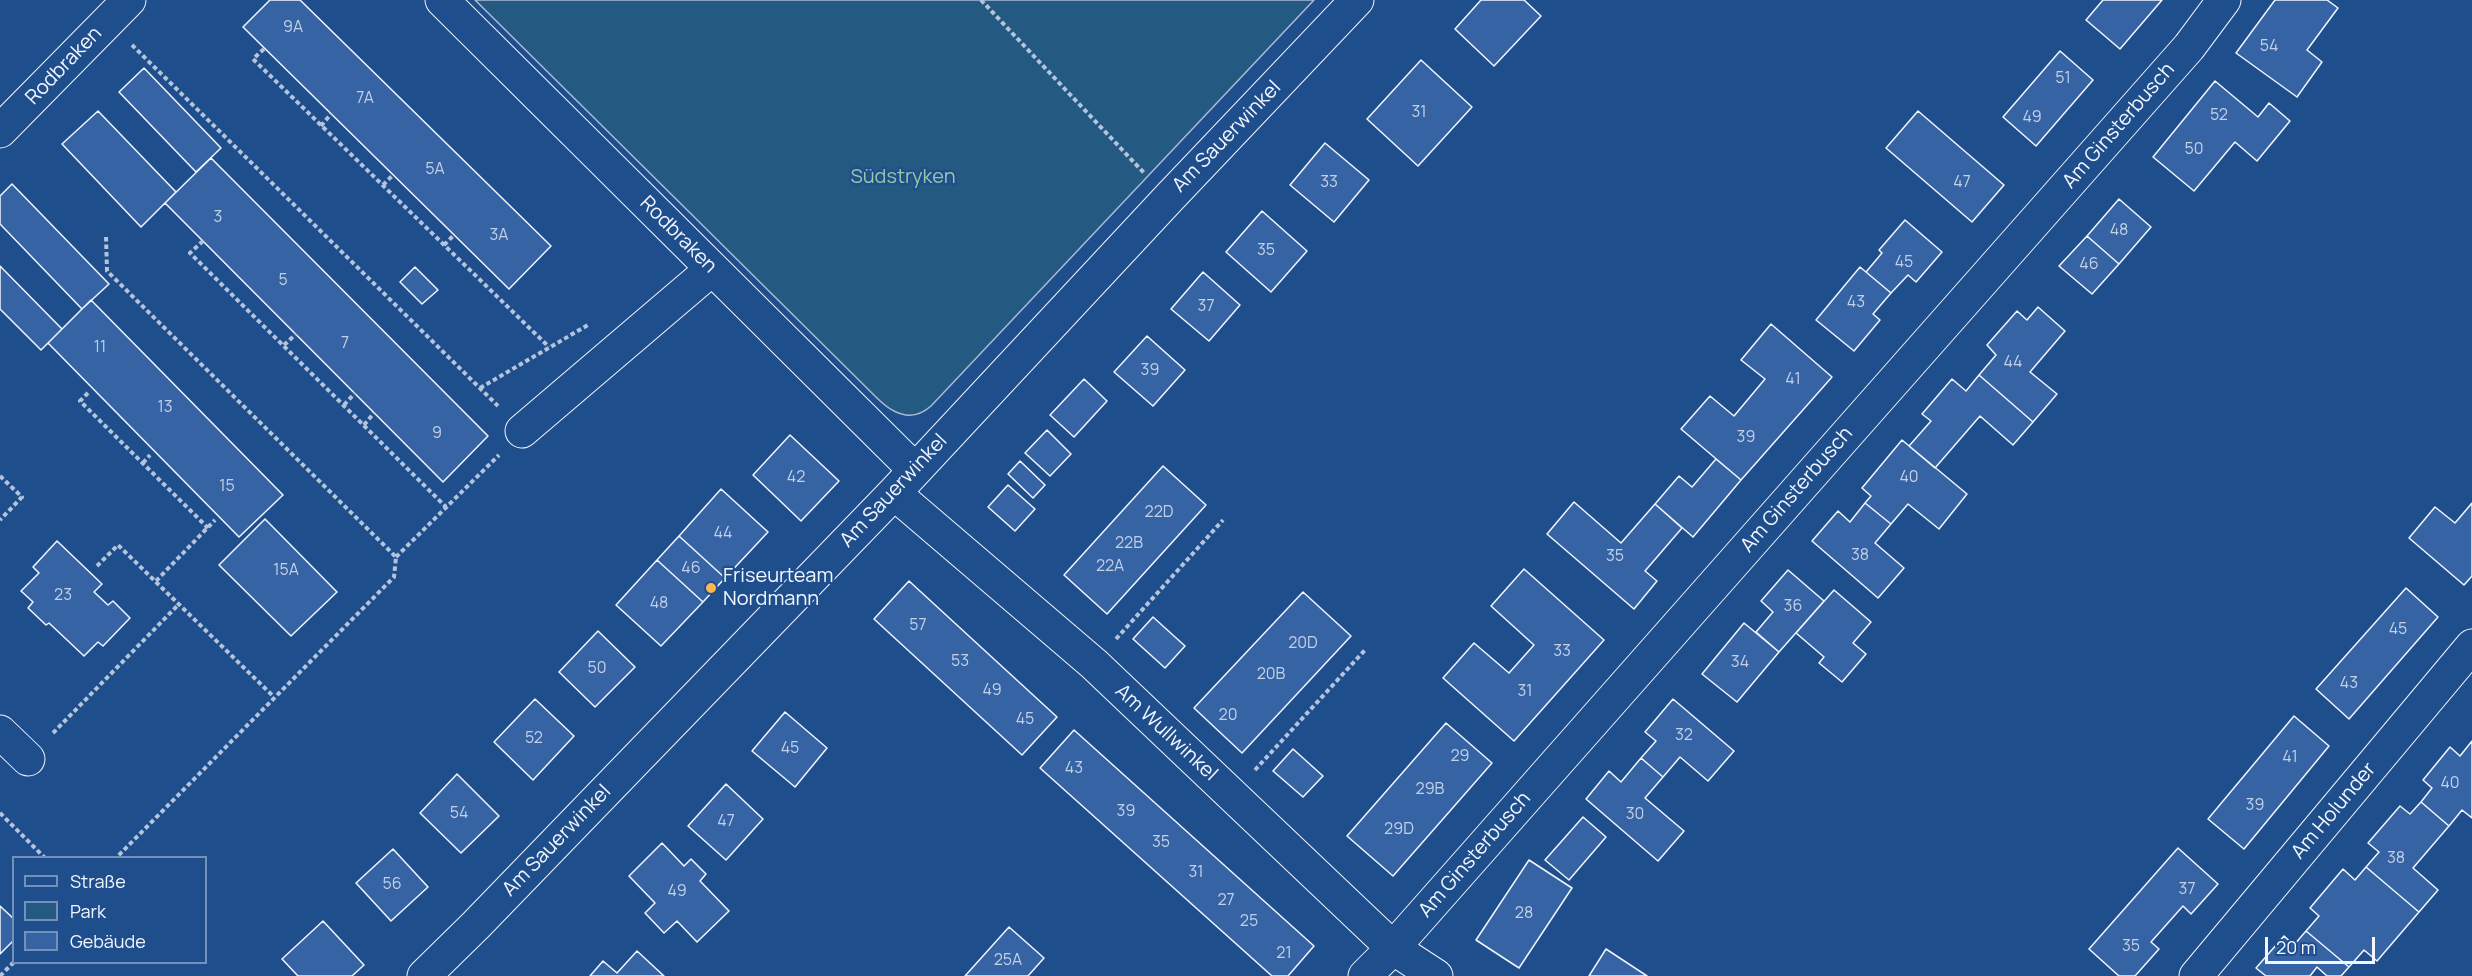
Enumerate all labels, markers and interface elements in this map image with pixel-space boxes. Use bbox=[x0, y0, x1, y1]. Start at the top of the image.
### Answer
house number: 9A bbox=[283, 18, 303, 38]
street label: Rodbraken bbox=[21, 22, 107, 110]
house number: 54 bbox=[2260, 37, 2278, 57]
street label: Am Ginsterbusch bbox=[2058, 58, 2180, 194]
house number: 51 bbox=[2055, 69, 2071, 89]
street label: Am Sauerwinkel bbox=[1168, 76, 1286, 198]
house number: 7A bbox=[356, 89, 374, 109]
house number: 31 bbox=[1411, 103, 1427, 123]
house number: 52 bbox=[2210, 106, 2228, 126]
house number: 49 bbox=[2022, 108, 2042, 128]
house number: 50 bbox=[2185, 140, 2203, 160]
house number: 5A bbox=[425, 160, 445, 180]
park label: Südstryken bbox=[850, 165, 956, 189]
house number: 33 bbox=[1320, 173, 1338, 193]
house number: 47 bbox=[1953, 173, 1971, 193]
street label: Rodbraken bbox=[634, 191, 722, 279]
house number: 3 bbox=[214, 208, 222, 228]
house number: 48 bbox=[2110, 221, 2128, 241]
house number: 3A bbox=[490, 226, 508, 246]
house number: 35 bbox=[1257, 241, 1275, 261]
house number: 45 bbox=[1895, 253, 1913, 273]
house number: 46 bbox=[2079, 255, 2099, 275]
house number: 5 bbox=[278, 271, 288, 291]
house number: 43 bbox=[1847, 293, 1865, 313]
house number: 37 bbox=[1198, 297, 1214, 317]
house number: 7 bbox=[341, 334, 349, 354]
house number: 11 bbox=[94, 338, 106, 358]
house number: 44 bbox=[2003, 353, 2023, 373]
house number: 39 bbox=[1141, 361, 1159, 381]
house number: 41 bbox=[1785, 370, 1801, 390]
house number: 13 bbox=[157, 398, 173, 418]
street label: Am Ginsterbusch bbox=[1736, 422, 1858, 558]
house number: 9 bbox=[432, 424, 442, 444]
house number: 39 bbox=[1737, 428, 1755, 448]
street label: Am Sauerwinkel bbox=[835, 429, 953, 553]
house number: 42 bbox=[787, 468, 805, 488]
house number: 40 bbox=[1899, 468, 1919, 488]
house number: 15 bbox=[219, 477, 235, 497]
house number: 22D bbox=[1145, 503, 1173, 523]
house number: 44 bbox=[713, 524, 733, 544]
house number: 22B bbox=[1115, 534, 1143, 554]
house number: 38 bbox=[1851, 546, 1869, 566]
house number: 35 bbox=[1606, 547, 1624, 567]
house number: 22A bbox=[1096, 557, 1124, 577]
house number: 46 bbox=[681, 559, 701, 579]
house number: 15A bbox=[273, 561, 299, 581]
place label: Friseurteam Nordmann bbox=[723, 564, 833, 611]
marker: Friseurteam Nordmann bbox=[704, 581, 718, 595]
house number: 23 bbox=[54, 586, 72, 606]
house number: 48 bbox=[650, 594, 668, 614]
house number: 36 bbox=[1784, 597, 1802, 617]
house number: 57 bbox=[909, 616, 927, 636]
house number: 45 bbox=[2389, 620, 2407, 640]
house number: 20D bbox=[1288, 634, 1318, 654]
house number: 33 bbox=[1553, 642, 1571, 662]
house number: 53 bbox=[951, 652, 969, 672]
house number: 34 bbox=[1731, 653, 1749, 673]
house number: 50 bbox=[588, 659, 606, 679]
house number: 20B bbox=[1257, 665, 1285, 685]
house number: 43 bbox=[2340, 674, 2358, 694]
street label: Am Wullwinkel bbox=[1110, 680, 1222, 786]
house number: 49 bbox=[982, 681, 1002, 701]
house number: 31 bbox=[1517, 682, 1533, 702]
house number: 20 bbox=[1219, 706, 1237, 726]
house number: 45 bbox=[1016, 710, 1034, 730]
house number: 32 bbox=[1675, 726, 1693, 746]
house number: 52 bbox=[525, 729, 543, 749]
house number: 45 bbox=[781, 739, 799, 759]
house number: 29 bbox=[1450, 747, 1470, 767]
house number: 41 bbox=[2282, 748, 2298, 768]
street label: Am Holunder bbox=[2287, 758, 2381, 864]
house number: 43 bbox=[1065, 759, 1083, 779]
house number: 40 bbox=[2440, 774, 2460, 794]
street label: Am Sauerwinkel bbox=[498, 780, 616, 902]
house number: 29B bbox=[1416, 780, 1444, 800]
street label: Am Ginsterbusch bbox=[1414, 787, 1536, 923]
house number: 39 bbox=[2246, 796, 2264, 816]
house number: 39 bbox=[1117, 802, 1135, 822]
house number: 54 bbox=[450, 804, 468, 824]
house number: 30 bbox=[1626, 805, 1644, 825]
house number: 47 bbox=[717, 812, 735, 832]
house number: 29D bbox=[1384, 820, 1414, 840]
house number: 35 bbox=[1152, 833, 1170, 853]
house number: 38 bbox=[2387, 849, 2405, 869]
legend bbox=[12, 856, 207, 964]
house number: 31 bbox=[1188, 863, 1204, 883]
text: Straße bbox=[70, 869, 126, 893]
house number: 56 bbox=[382, 875, 402, 895]
house number: 37 bbox=[2179, 880, 2195, 900]
house number: 49 bbox=[667, 882, 687, 902]
house number: 27 bbox=[1217, 891, 1235, 911]
text: Park bbox=[70, 899, 106, 923]
house number: 28 bbox=[1515, 904, 1533, 924]
house number: 25 bbox=[1240, 912, 1258, 932]
scale bar bbox=[2268, 925, 2378, 963]
text: Gebäude bbox=[70, 929, 146, 953]
text: 20 m bbox=[2276, 935, 2316, 959]
house number: 35 bbox=[2122, 937, 2140, 957]
house number: 21 bbox=[1276, 944, 1292, 964]
house number: 25A bbox=[994, 951, 1022, 971]

